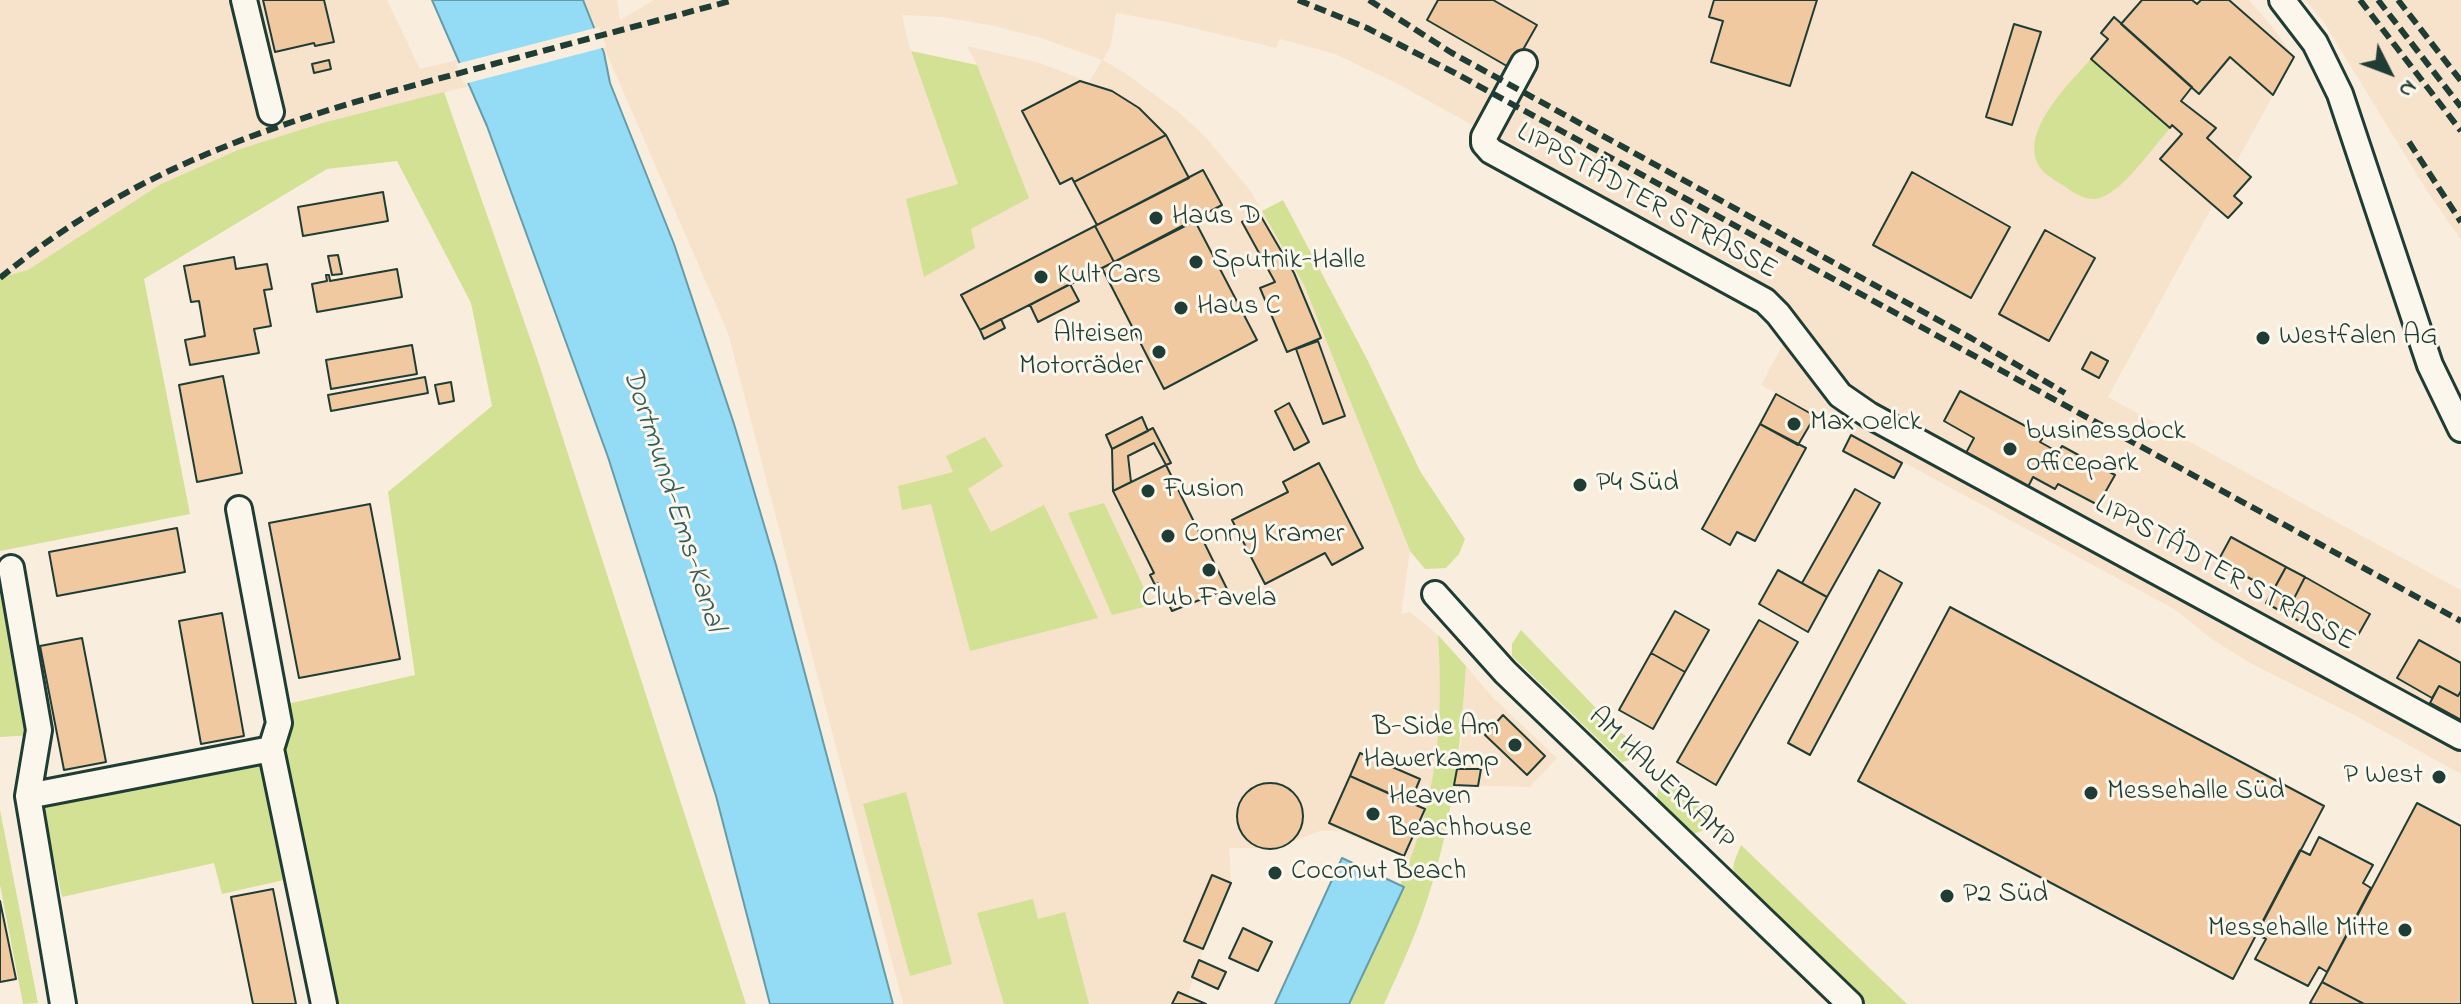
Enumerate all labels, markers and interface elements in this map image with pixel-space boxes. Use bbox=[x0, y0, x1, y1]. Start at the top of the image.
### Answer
north arrow bbox=[2349, 32, 2429, 112]
text: N bbox=[2390, 72, 2424, 104]
street label: LIPPSTÄDTER STRASSE bbox=[1510, 117, 1782, 289]
place label: Haus D bbox=[1172, 201, 1261, 235]
marker: Haus D bbox=[1147, 209, 1165, 227]
place label: Sputnik-Halle bbox=[1212, 245, 1365, 279]
marker: Sputnik-Halle bbox=[1187, 253, 1205, 271]
place label: Kult Cars bbox=[1057, 260, 1161, 294]
marker: Kult Cars bbox=[1032, 268, 1050, 286]
place label: Haus C bbox=[1197, 291, 1281, 325]
marker: Haus C bbox=[1172, 299, 1190, 317]
place label: Alteisen Motorräder bbox=[1019, 319, 1143, 385]
place label: Westfalen AG bbox=[2279, 321, 2438, 355]
marker: Westfalen AG bbox=[2254, 329, 2272, 347]
marker: Alteisen Motorräder bbox=[1150, 343, 1168, 361]
water label: Dortmund-Ems-Kanal bbox=[611, 364, 731, 636]
place label: Max Oelck bbox=[1810, 407, 1922, 441]
marker: Max Oelck bbox=[1785, 415, 1803, 433]
place label: businessdock officepark bbox=[2026, 416, 2186, 482]
marker: businessdock officepark bbox=[2001, 440, 2019, 458]
place label: P4 Süd bbox=[1596, 468, 1679, 502]
place label: Fusion bbox=[1164, 474, 1244, 508]
marker: P4 Süd bbox=[1571, 476, 1589, 494]
marker: Fusion bbox=[1139, 482, 1157, 500]
street label: LIPPSTÄDTER STRASSE bbox=[2088, 489, 2360, 661]
place label: Conny Kramer bbox=[1184, 519, 1344, 553]
marker: Conny Kramer bbox=[1159, 527, 1177, 545]
marker: Club Favela bbox=[1200, 561, 1218, 579]
place label: Club Favela bbox=[1141, 583, 1277, 617]
street label: AM HAWERKAMP bbox=[1580, 701, 1740, 859]
place label: B-Side Am Hawerkamp bbox=[1364, 712, 1499, 778]
marker: B-Side Am Hawerkamp bbox=[1506, 736, 1524, 754]
place label: P West bbox=[2344, 760, 2423, 794]
marker: P West bbox=[2430, 768, 2448, 786]
place label: Messehalle Süd bbox=[2107, 776, 2285, 810]
place label: Heaven Beachhouse bbox=[1389, 781, 1532, 847]
marker: Messehalle Süd bbox=[2082, 784, 2100, 802]
marker: Heaven Beachhouse bbox=[1364, 805, 1382, 823]
place label: Coconut Beach bbox=[1291, 856, 1466, 890]
marker: Coconut Beach bbox=[1266, 864, 1284, 882]
place label: P2 Süd bbox=[1963, 879, 2048, 913]
marker: P2 Süd bbox=[1938, 887, 1956, 905]
place label: Messehalle Mitte bbox=[2208, 913, 2389, 947]
marker: Messehalle Mitte bbox=[2396, 921, 2414, 939]

